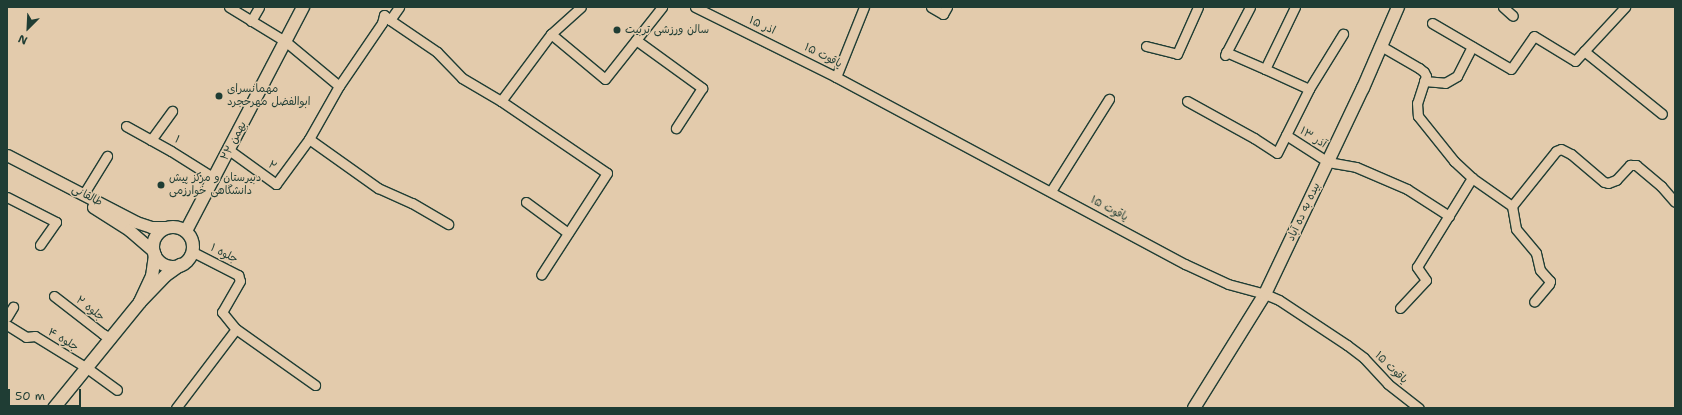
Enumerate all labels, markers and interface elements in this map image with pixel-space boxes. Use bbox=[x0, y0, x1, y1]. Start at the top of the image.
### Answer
north arrow bbox=[8, 8, 48, 48]
street label: اذر ۱۵ bbox=[747, 14, 777, 38]
place label: سالن ورزشی تربیت bbox=[625, 23, 709, 37]
marker: سالن ورزشی تربیت bbox=[612, 25, 622, 35]
text: N bbox=[16, 31, 30, 48]
street label: یاقوت ۱۵ bbox=[802, 41, 844, 71]
place label: مهمانسرای ابوالفضل مهرحجرد bbox=[227, 83, 310, 109]
marker: مهمانسرای ابوالفضل مهرحجرد bbox=[214, 91, 224, 101]
street label: ۲۲ بهمن bbox=[218, 119, 250, 163]
street label: آذر ۱۳ bbox=[1297, 125, 1329, 151]
street label: ۱ bbox=[172, 133, 182, 147]
street label: ۲ bbox=[265, 158, 279, 174]
place label: دبیرستان و مرکز پیش دانشگاهی خوارزمی bbox=[169, 172, 261, 198]
marker: دبیرستان و مرکز پیش دانشگاهی خوارزمی bbox=[156, 180, 166, 190]
street label: بیده به ده آباد bbox=[1285, 181, 1323, 243]
street label: طالقانی bbox=[69, 183, 105, 209]
street label: یاقوت ۱۵ bbox=[1088, 194, 1130, 224]
street label: جلوه ۱ bbox=[208, 241, 240, 267]
street label: جلوه ۲ bbox=[73, 294, 107, 324]
street label: جلوه ۴ bbox=[45, 326, 81, 354]
street label: یاقوت ۱۵ bbox=[1372, 349, 1410, 387]
scale bar bbox=[10, 381, 83, 407]
text: 50 m bbox=[15, 388, 45, 404]

